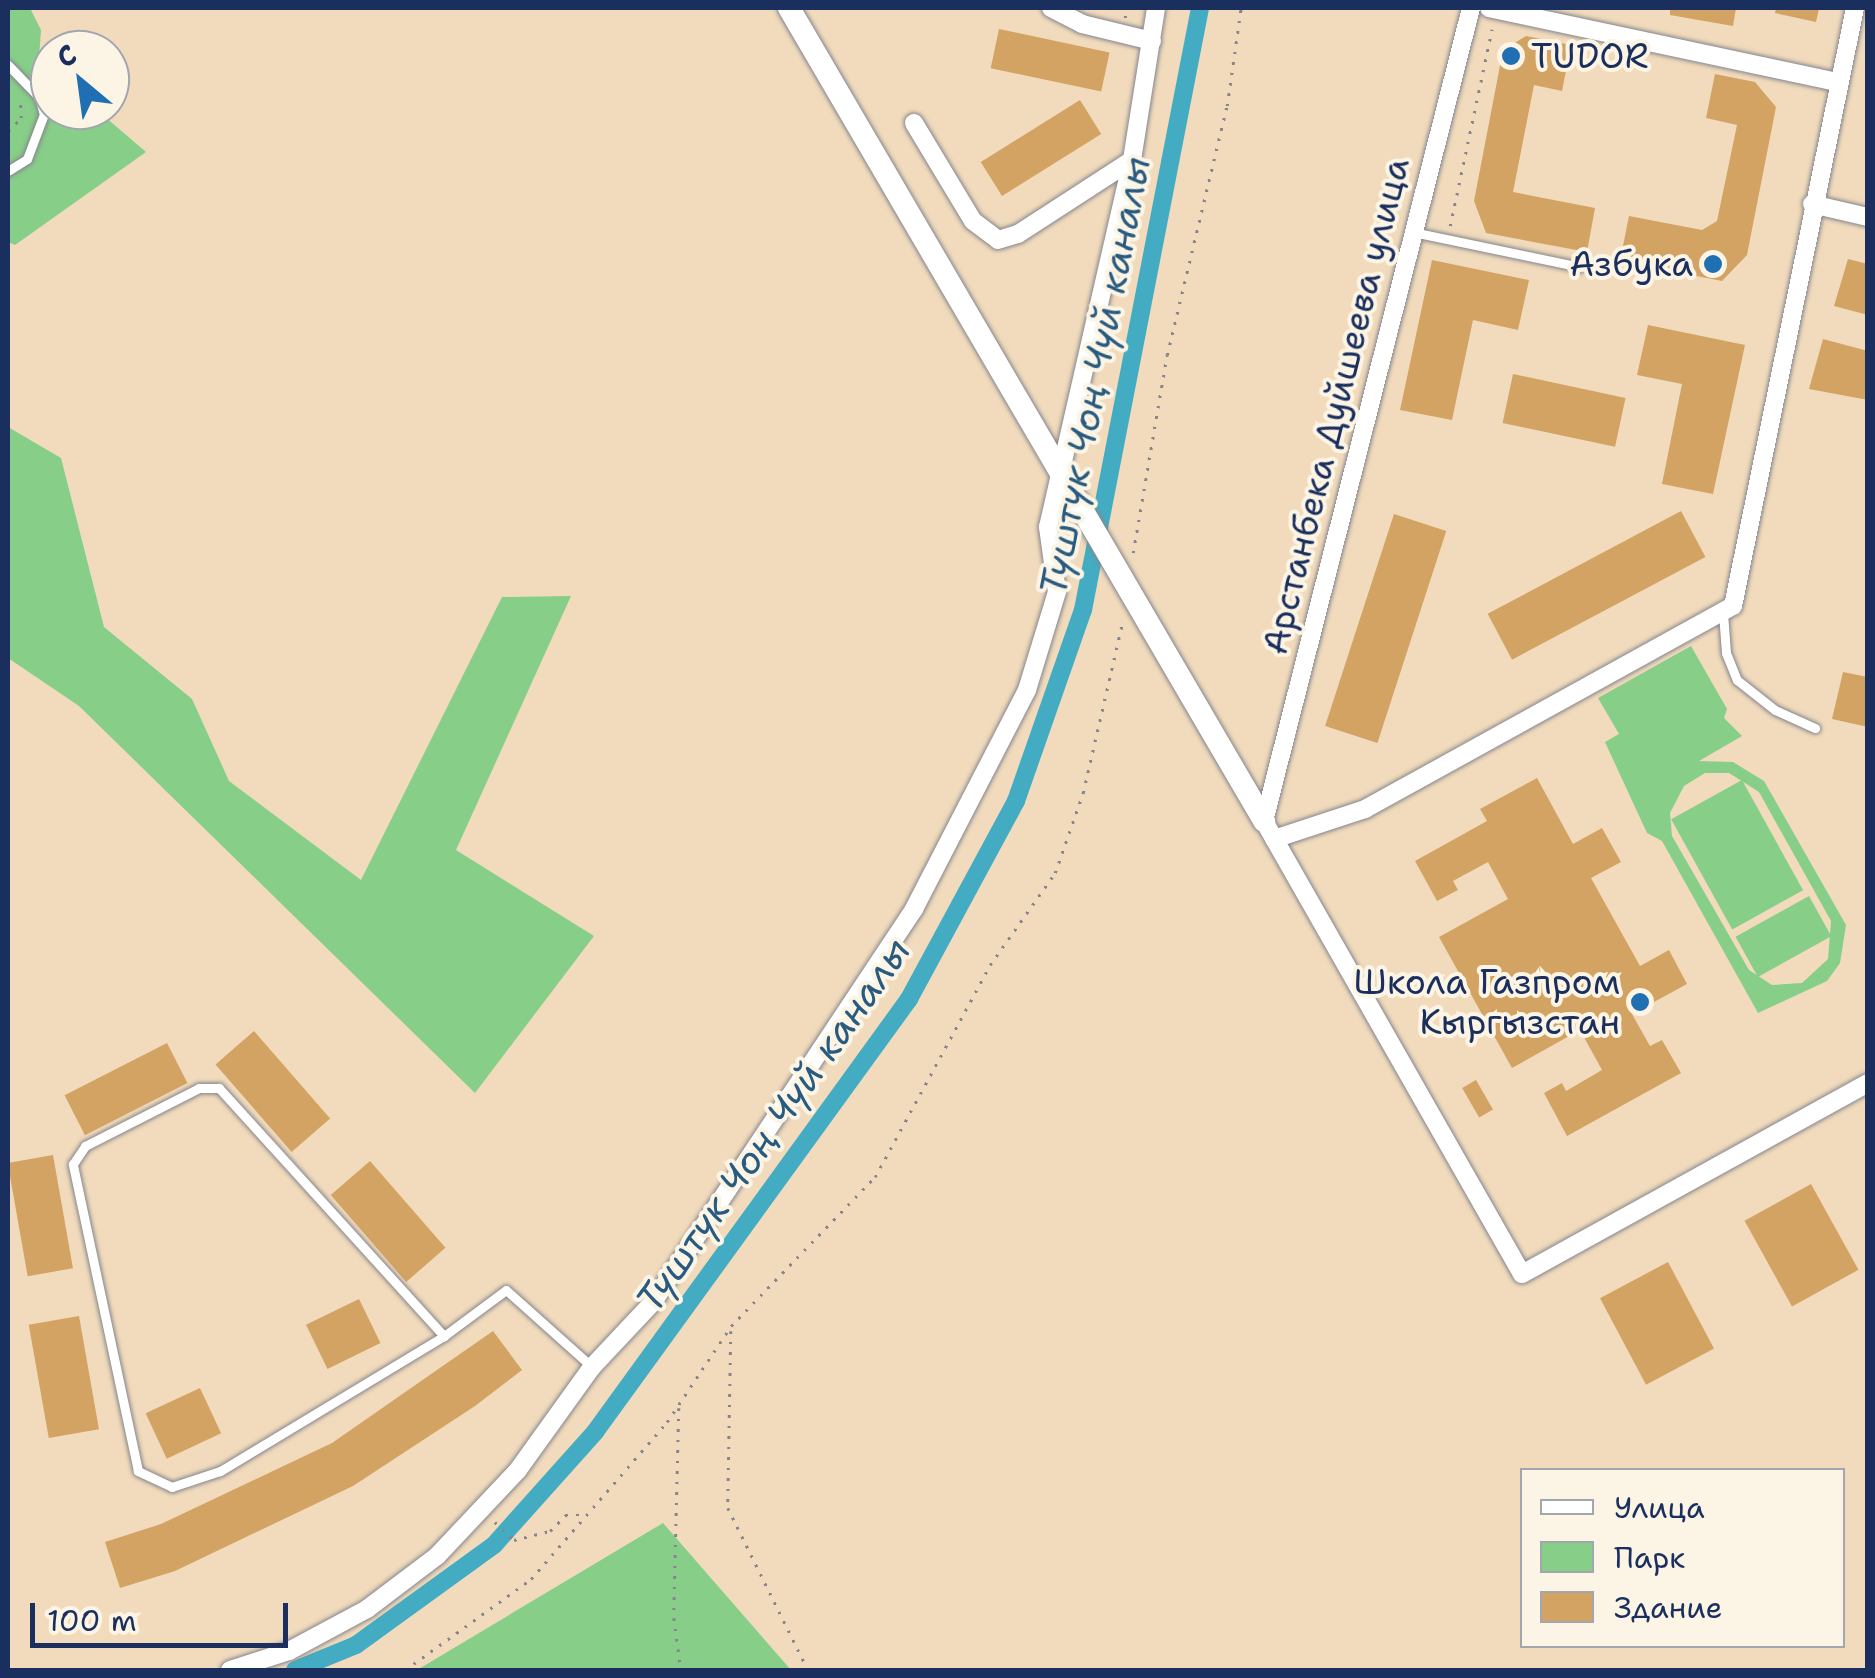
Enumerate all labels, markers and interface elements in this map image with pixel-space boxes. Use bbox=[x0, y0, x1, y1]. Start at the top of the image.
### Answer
north arrow bbox=[30, 30, 130, 130]
text: С bbox=[50, 35, 83, 76]
place label: TUDOR bbox=[1531, 35, 1649, 77]
marker: TUDOR bbox=[1500, 45, 1522, 67]
water label: Түштүк Чоң Чүй каналы bbox=[1030, 153, 1160, 599]
street label: Арстанбека Дуйшеева улица bbox=[1254, 153, 1418, 659]
place label: Азбука bbox=[1570, 243, 1693, 285]
marker: Азбука bbox=[1702, 253, 1724, 275]
water label: Түштүк Чоң Чүй каналы bbox=[626, 929, 920, 1321]
place label: Школа Газпром Кыргызстан bbox=[1354, 961, 1620, 1043]
marker: Школа Газпром Кыргызстан bbox=[1629, 991, 1651, 1013]
legend bbox=[1520, 1468, 1845, 1648]
text: Улица bbox=[1614, 1487, 1705, 1528]
text: Парк bbox=[1614, 1537, 1685, 1578]
scale bar bbox=[35, 1583, 292, 1645]
text: Здание bbox=[1614, 1587, 1723, 1628]
text: 100 m bbox=[47, 1600, 137, 1641]

